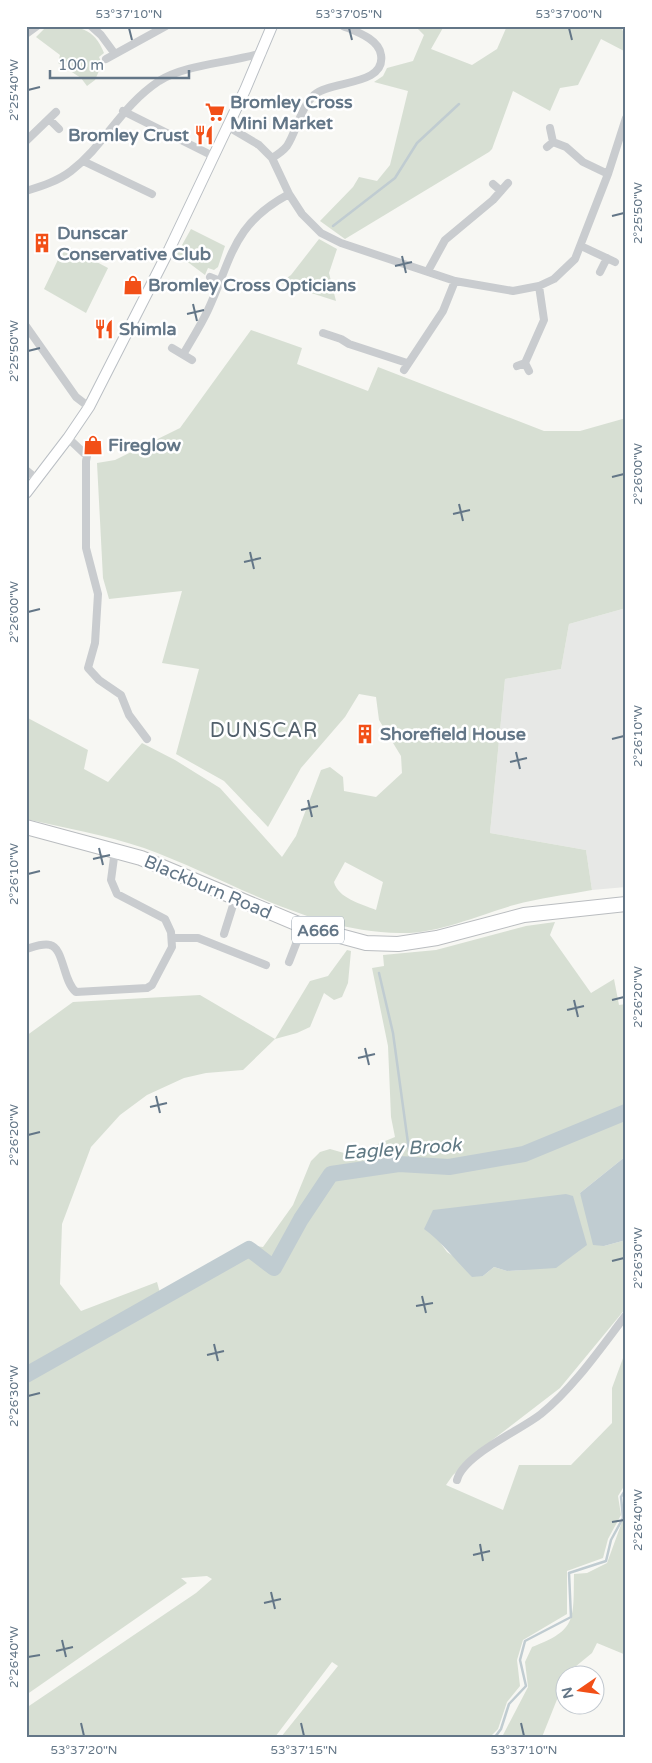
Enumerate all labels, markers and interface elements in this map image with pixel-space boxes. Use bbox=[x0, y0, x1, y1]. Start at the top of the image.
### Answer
text: 53°37'10"N bbox=[96, 7, 163, 21]
text: 53°37'05"N bbox=[316, 7, 383, 21]
text: 53°37'00"N bbox=[536, 7, 603, 21]
scale bar bbox=[50, 48, 189, 80]
text: 100 m bbox=[58, 56, 104, 74]
text: 2°25'40"W bbox=[7, 59, 21, 121]
place label: Bromley Cross Mini Market bbox=[230, 91, 353, 134]
supermarket icon: Bromley Cross Mini Market bbox=[204, 101, 226, 123]
place label: Bromley Crust bbox=[68, 124, 189, 146]
restaurant icon: Bromley Crust bbox=[193, 124, 215, 146]
text: 2°25'50"W bbox=[631, 182, 645, 244]
place label: Dunscar Conservative Club bbox=[57, 222, 211, 265]
building icon: Dunscar Conservative Club bbox=[31, 232, 53, 254]
shop icon: Bromley Cross Opticians bbox=[122, 274, 144, 296]
place label: Bromley Cross Opticians bbox=[148, 274, 357, 296]
restaurant icon: Shimla bbox=[93, 318, 115, 340]
place label: Shimla bbox=[119, 318, 177, 340]
text: 2°25'50"W bbox=[7, 320, 21, 382]
shop icon: Fireglow bbox=[82, 434, 104, 456]
place label: Fireglow bbox=[108, 434, 182, 456]
text: 2°26'00"W bbox=[631, 443, 645, 505]
text: 2°26'00"W bbox=[7, 581, 21, 643]
text: 2°26'10"W bbox=[631, 705, 645, 767]
district label: DUNSCAR bbox=[210, 719, 318, 743]
building icon: Shorefield House bbox=[354, 723, 376, 745]
place label: Shorefield House bbox=[380, 723, 526, 745]
text: 2°26'10"W bbox=[7, 843, 21, 905]
street label: Blackburn Road bbox=[141, 850, 275, 924]
road number: A666 bbox=[292, 916, 344, 944]
text: 2°26'20"W bbox=[631, 966, 645, 1028]
text: 2°26'20"W bbox=[7, 1104, 21, 1166]
water label: Eagley Brook bbox=[342, 1134, 464, 1164]
text: 2°26'30"W bbox=[631, 1227, 645, 1289]
text: 2°26'30"W bbox=[7, 1365, 21, 1427]
text: 2°26'40"W bbox=[631, 1489, 645, 1551]
text: 2°26'40"W bbox=[7, 1626, 21, 1688]
north arrow bbox=[554, 1666, 604, 1716]
text: N bbox=[558, 1685, 577, 1700]
text: 53°37'20"N bbox=[51, 1743, 118, 1757]
text: 53°37'15"N bbox=[271, 1743, 338, 1757]
text: 53°37'10"N bbox=[491, 1743, 558, 1757]

